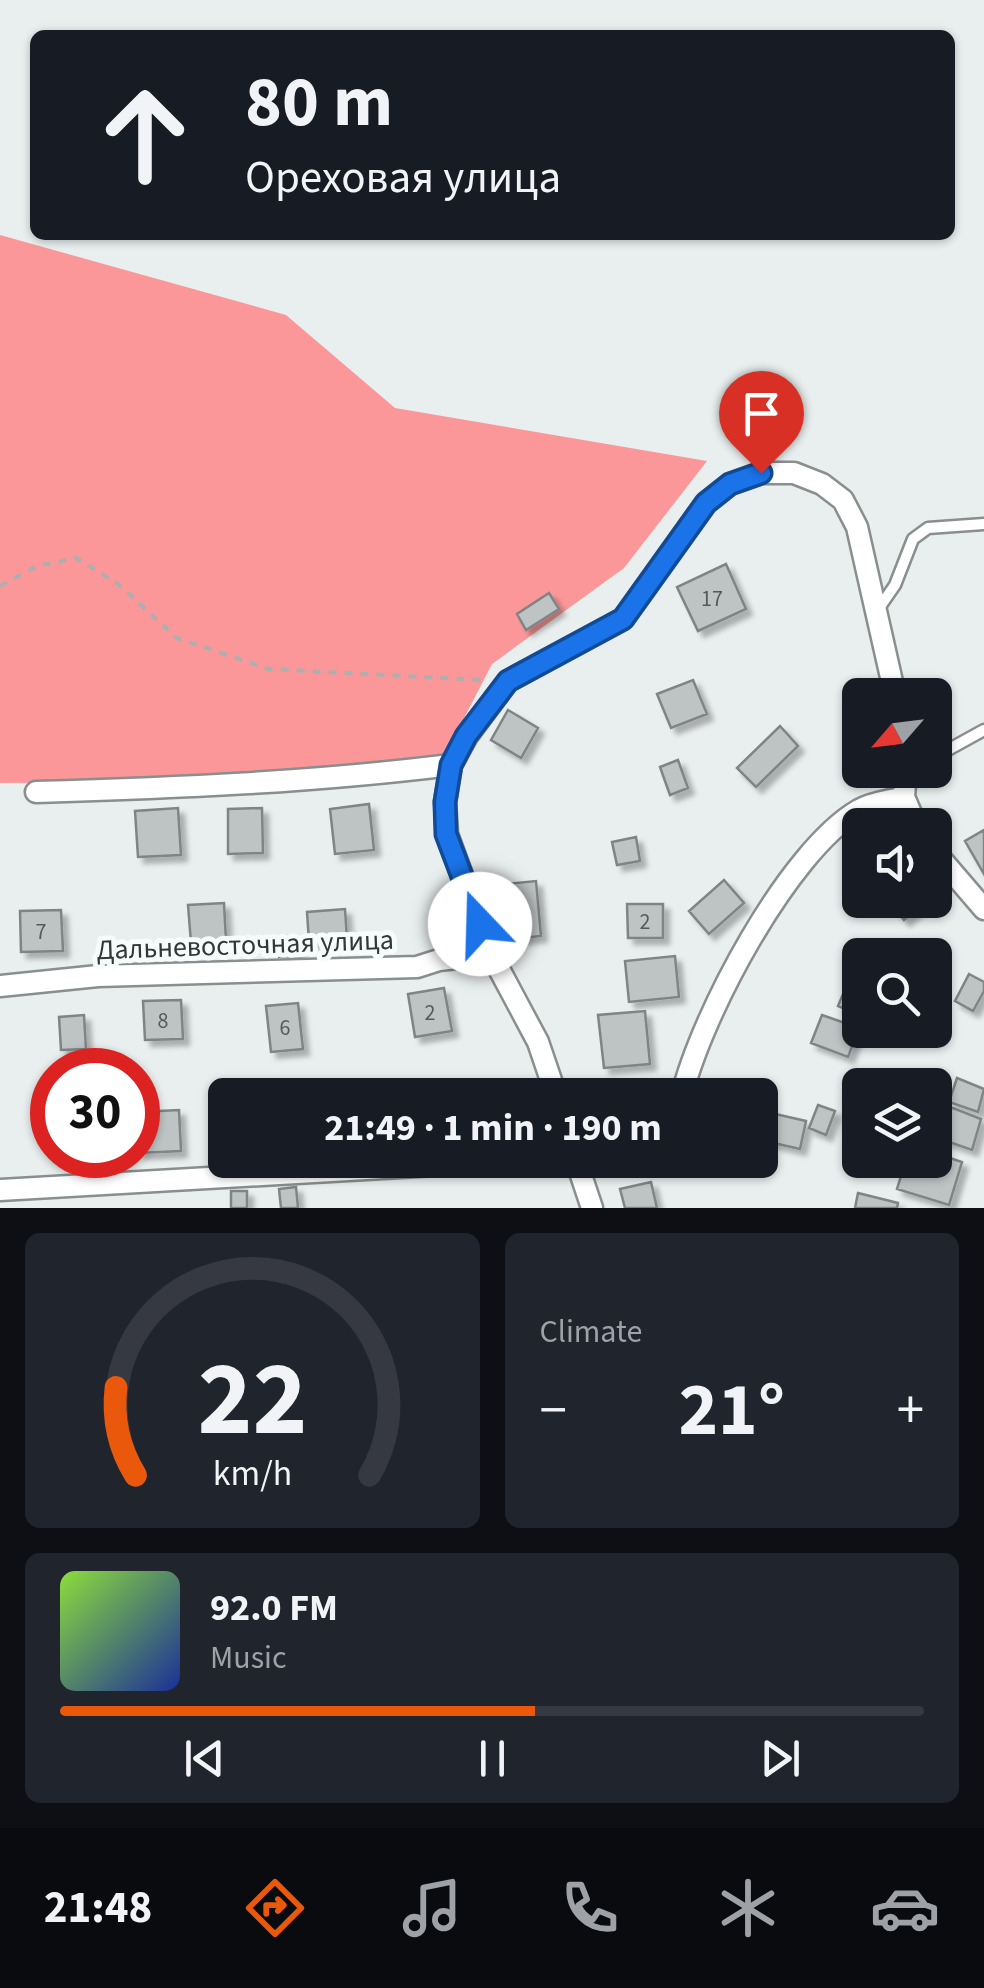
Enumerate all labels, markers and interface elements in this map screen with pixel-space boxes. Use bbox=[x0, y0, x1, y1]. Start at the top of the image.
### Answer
text: 80 m bbox=[245, 53, 393, 153]
icon: ahead bbox=[80, 70, 210, 200]
text: Ореховая улица bbox=[245, 146, 561, 210]
pin bbox=[719, 371, 804, 474]
icon: arrive bbox=[734, 386, 789, 441]
house number: 17 bbox=[701, 583, 723, 615]
north arrow bbox=[842, 678, 952, 788]
map controls bbox=[842, 678, 952, 1178]
button: sound bbox=[842, 808, 952, 918]
position arrow bbox=[428, 872, 532, 976]
house number: 2 bbox=[640, 906, 650, 938]
house number: 7 bbox=[36, 916, 47, 948]
street label: Дальневосточная улица bbox=[96, 920, 394, 970]
button: search bbox=[842, 938, 952, 1048]
house number: 2 bbox=[425, 997, 435, 1029]
house number: 8 bbox=[158, 1005, 169, 1037]
house number: 6 bbox=[280, 1012, 291, 1044]
speed limit sign: 30 bbox=[30, 1048, 160, 1178]
button: layers bbox=[842, 1068, 952, 1178]
text: 21:49 · 1 min · 190 m bbox=[324, 1101, 662, 1155]
text: Climate bbox=[540, 1309, 642, 1355]
text: 22 bbox=[197, 1327, 307, 1475]
text: 21° bbox=[678, 1357, 785, 1464]
text: − bbox=[540, 1372, 567, 1450]
text: + bbox=[897, 1372, 924, 1450]
text: km/h bbox=[213, 1448, 292, 1499]
text: 92.0 FM bbox=[210, 1581, 338, 1635]
text: Music bbox=[210, 1635, 287, 1681]
icon: previous bbox=[177, 1731, 232, 1786]
icon: pause bbox=[465, 1731, 520, 1786]
icon: next bbox=[753, 1731, 808, 1786]
icon: directions bbox=[240, 1873, 310, 1943]
icon: music bbox=[397, 1873, 467, 1943]
icon: phone bbox=[555, 1873, 625, 1943]
icon: climate bbox=[713, 1873, 783, 1943]
icon: car bbox=[870, 1873, 940, 1943]
text: 21:48 bbox=[44, 1876, 152, 1940]

